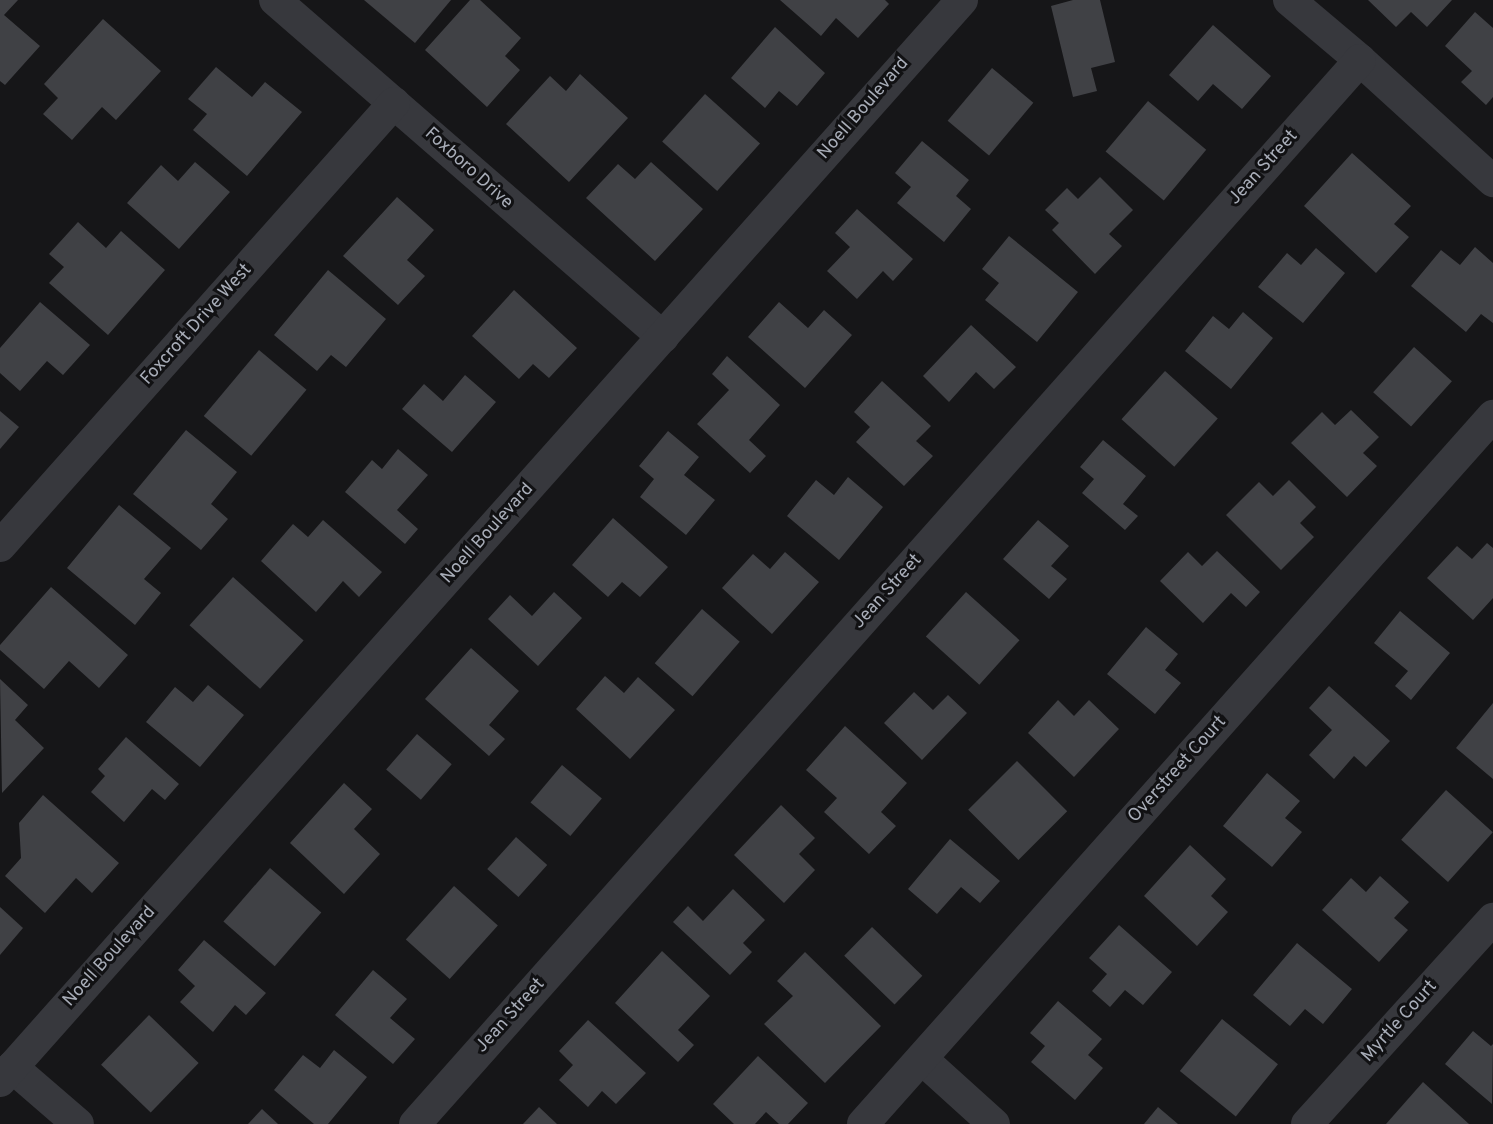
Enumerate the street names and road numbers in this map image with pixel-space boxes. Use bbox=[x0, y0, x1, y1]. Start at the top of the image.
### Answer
street label: Noell Boulevard bbox=[814, 54, 914, 164]
street label: Foxboro Drive bbox=[419, 124, 517, 214]
street label: Jean Street bbox=[1225, 126, 1303, 210]
street label: Foxcroft Drive West bbox=[137, 260, 257, 390]
street label: Noell Boulevard bbox=[437, 479, 539, 589]
street label: Jean Street bbox=[849, 550, 927, 634]
street label: Overstreet Court bbox=[1124, 712, 1232, 828]
street label: Noell Boulevard bbox=[59, 902, 161, 1012]
street label: Jean Street bbox=[472, 974, 550, 1058]
street label: Myrtle Court bbox=[1358, 977, 1442, 1067]

